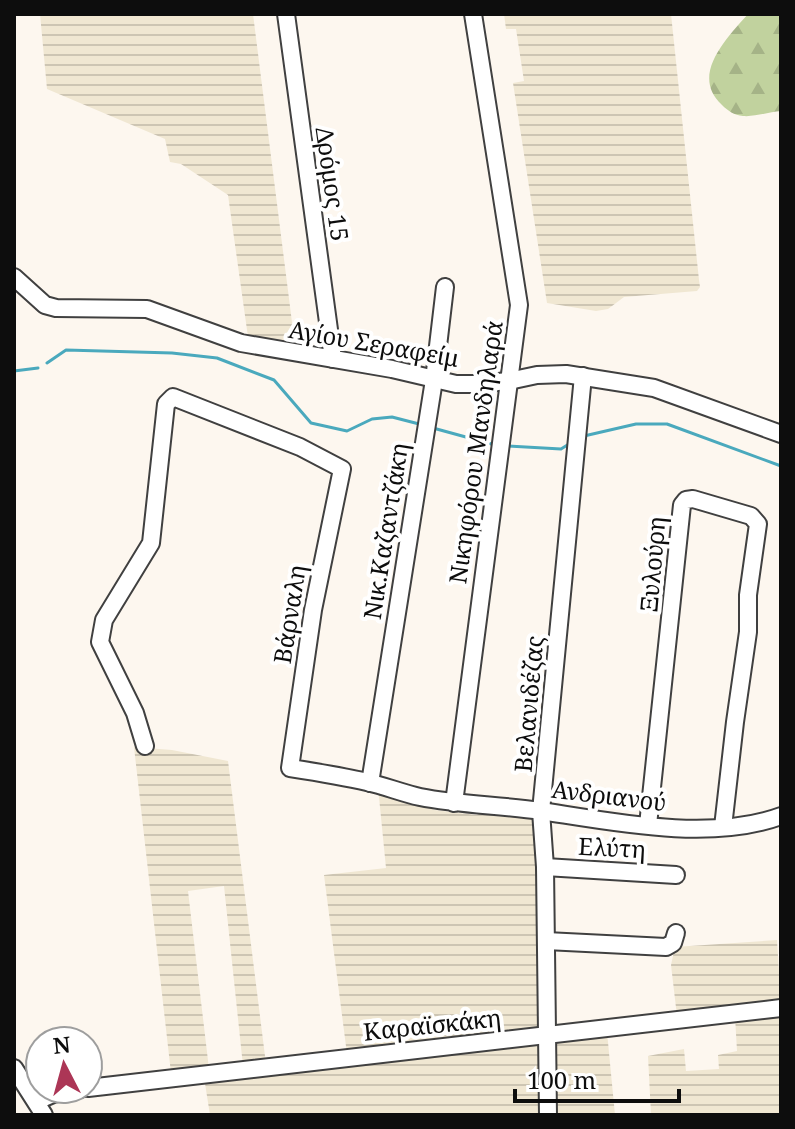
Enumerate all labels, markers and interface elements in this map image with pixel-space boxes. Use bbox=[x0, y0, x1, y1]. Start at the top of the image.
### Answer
street label: Δρόμος 15 bbox=[309, 125, 357, 243]
street label: Αγίου Σεραφείμ bbox=[286, 312, 462, 374]
street label: Νικηφόρου Μανδηλαρά bbox=[440, 318, 510, 586]
street label: Νικ.Καζαντζάκη bbox=[355, 440, 415, 622]
street label: Ξυλούρη bbox=[631, 515, 673, 613]
street label: Βάρναλη bbox=[265, 562, 313, 666]
street label: Βελανιδέζας bbox=[506, 634, 550, 774]
street label: Ανδριανού bbox=[550, 772, 668, 818]
street label: Ελύτη bbox=[577, 829, 647, 865]
street label: Καραϊσκάκη bbox=[362, 1000, 502, 1048]
north arrow bbox=[24, 1025, 104, 1105]
text: N bbox=[52, 1028, 72, 1060]
scale bar bbox=[515, 1053, 679, 1103]
text: 100 m bbox=[527, 1063, 596, 1096]

